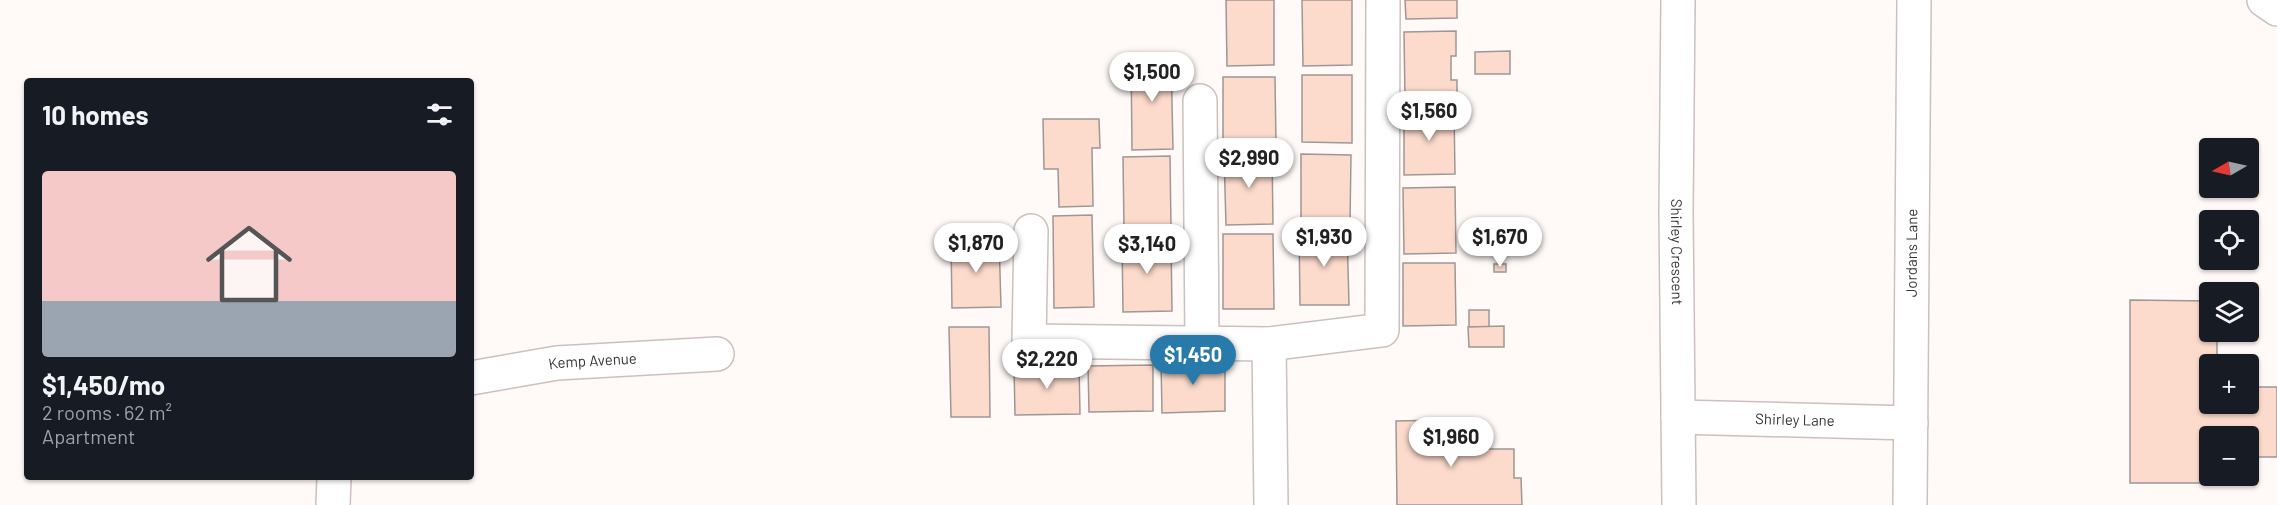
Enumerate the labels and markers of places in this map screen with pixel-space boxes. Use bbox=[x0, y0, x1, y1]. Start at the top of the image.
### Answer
pin: $1,500 bbox=[1103, 52, 1201, 103]
pin: $1,560 bbox=[1380, 91, 1478, 142]
pin: $2,990 bbox=[1200, 138, 1298, 189]
pin: $1,930 bbox=[1275, 217, 1373, 268]
pin: $1,670 bbox=[1451, 217, 1549, 268]
pin: $1,870 bbox=[927, 223, 1025, 274]
pin: $3,140 bbox=[1098, 224, 1196, 275]
pin: $1,450 bbox=[1144, 335, 1242, 386]
pin: $2,220 bbox=[998, 339, 1096, 390]
pin: $1,960 bbox=[1402, 417, 1500, 468]

